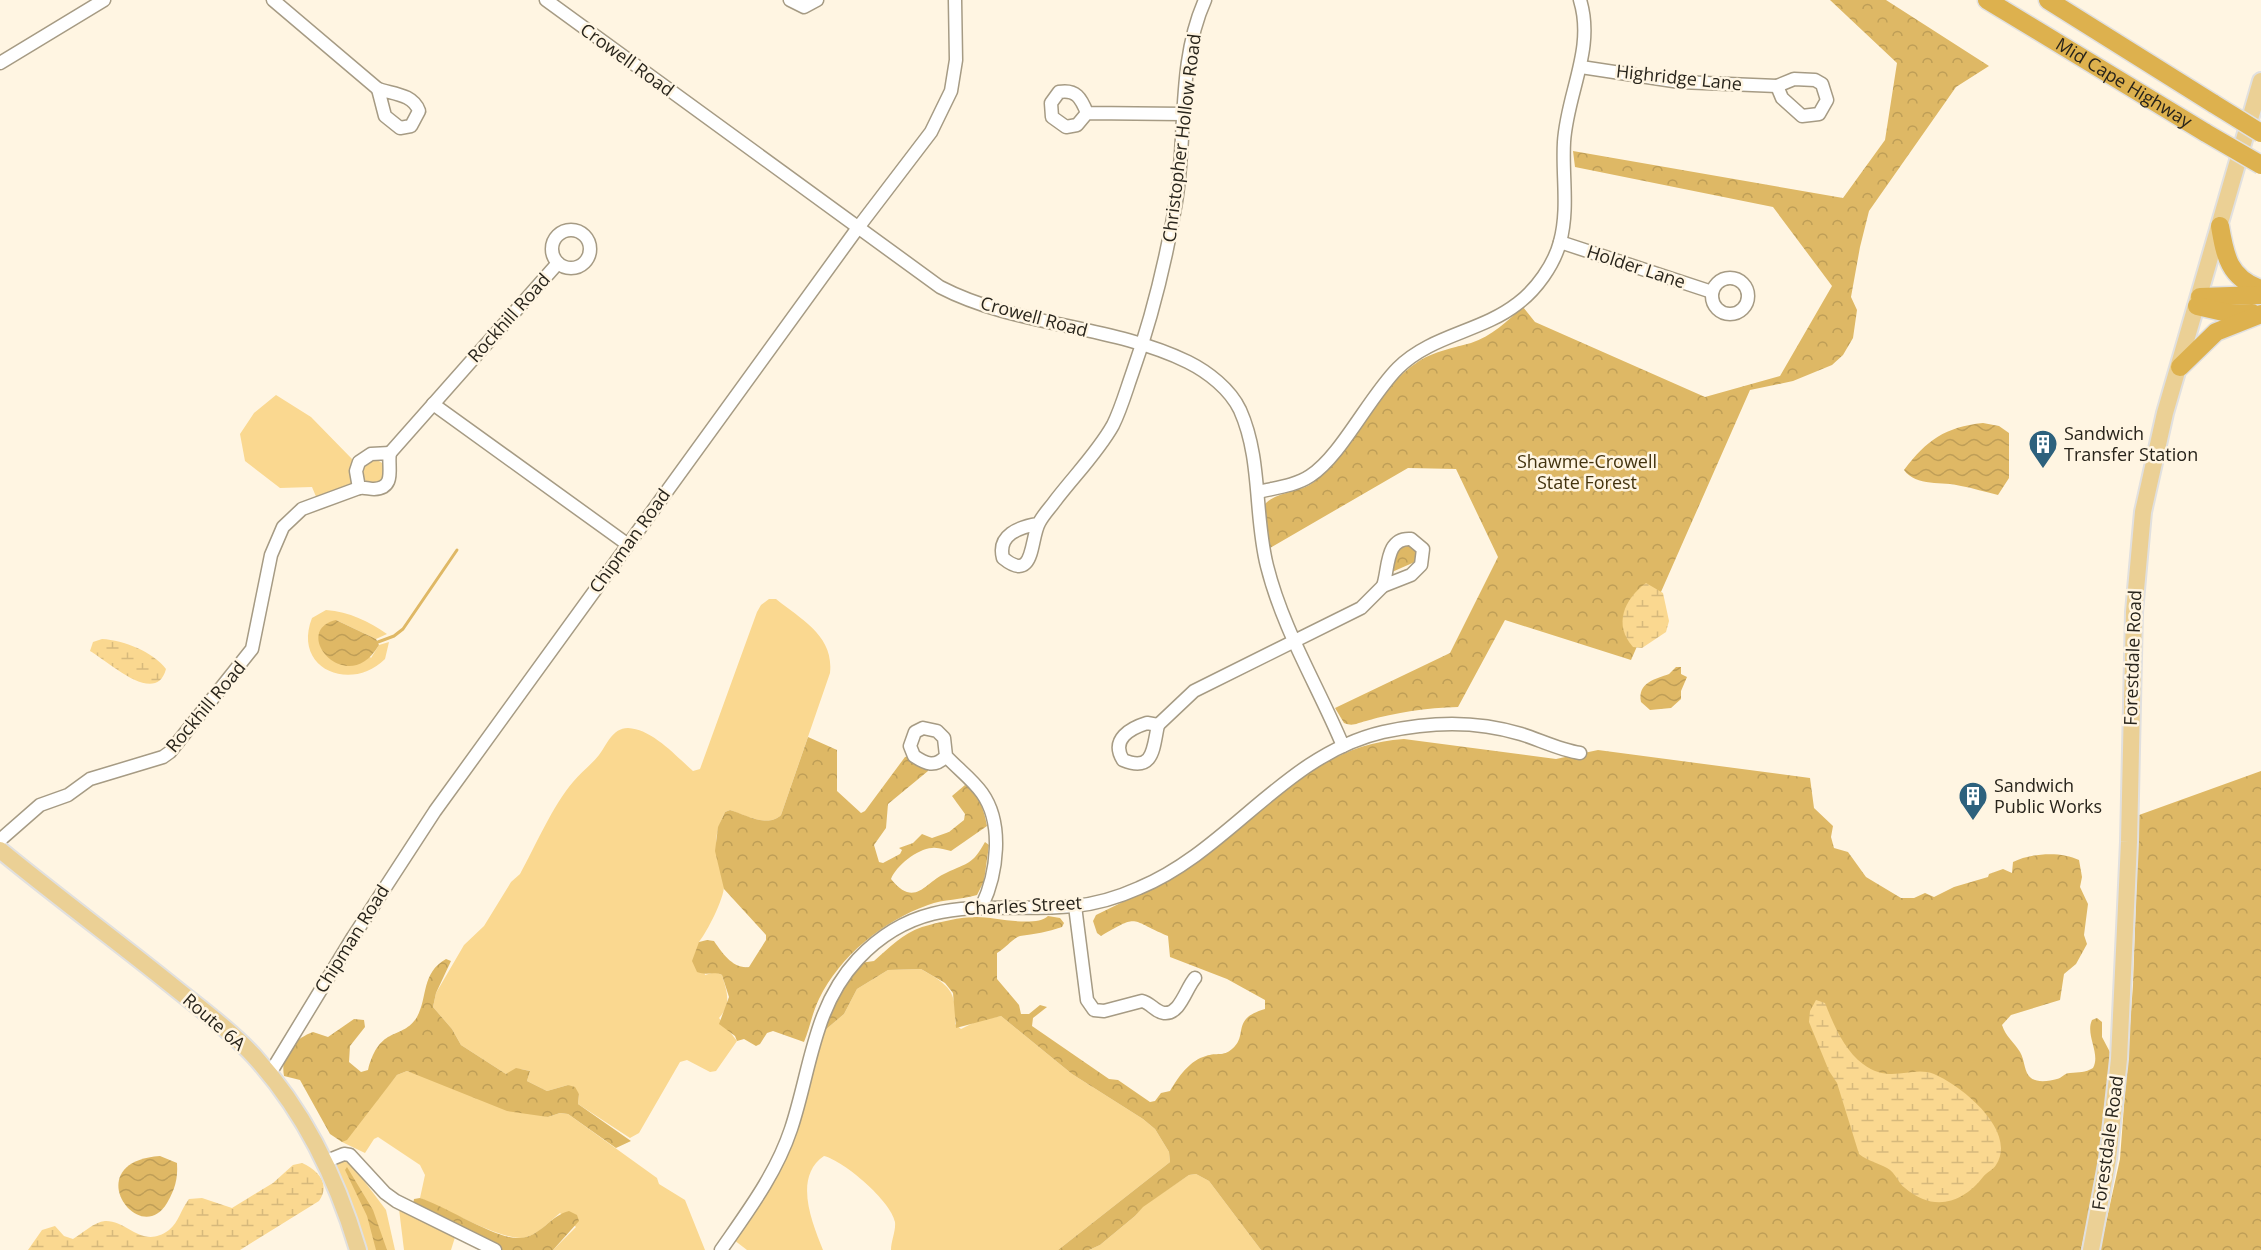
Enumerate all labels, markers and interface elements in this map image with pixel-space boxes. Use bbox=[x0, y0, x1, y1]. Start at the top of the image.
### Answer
street label: Crowell Road bbox=[576, 17, 679, 101]
street label: Christopher Hollow Road bbox=[1156, 32, 1206, 244]
street label: Mid Cape Highway bbox=[2052, 32, 2198, 133]
street label: Highridge Lane bbox=[1615, 58, 1743, 96]
street label: Holder Lane bbox=[1584, 239, 1689, 293]
street label: Rockhill Road bbox=[462, 268, 555, 367]
street label: Crowell Road bbox=[978, 290, 1091, 342]
place label: Sandwich Transfer Station bbox=[2064, 421, 2198, 466]
building icon: Sandwich Transfer Station bbox=[2027, 428, 2059, 470]
park label: Shawme-Crowell State Forest bbox=[1517, 449, 1657, 494]
street label: Chipman Road bbox=[583, 483, 675, 597]
street label: Forestdale Road bbox=[2118, 590, 2146, 726]
street label: Rockhill Road bbox=[160, 656, 251, 757]
place label: Sandwich Public Works bbox=[1994, 773, 2102, 818]
building icon: Sandwich Public Works bbox=[1957, 780, 1989, 822]
street label: Chipman Road bbox=[308, 880, 394, 997]
street label: Charles Street bbox=[963, 890, 1082, 920]
street label: Route 6A bbox=[178, 987, 252, 1056]
street label: Forestdale Road bbox=[2086, 1074, 2128, 1212]

